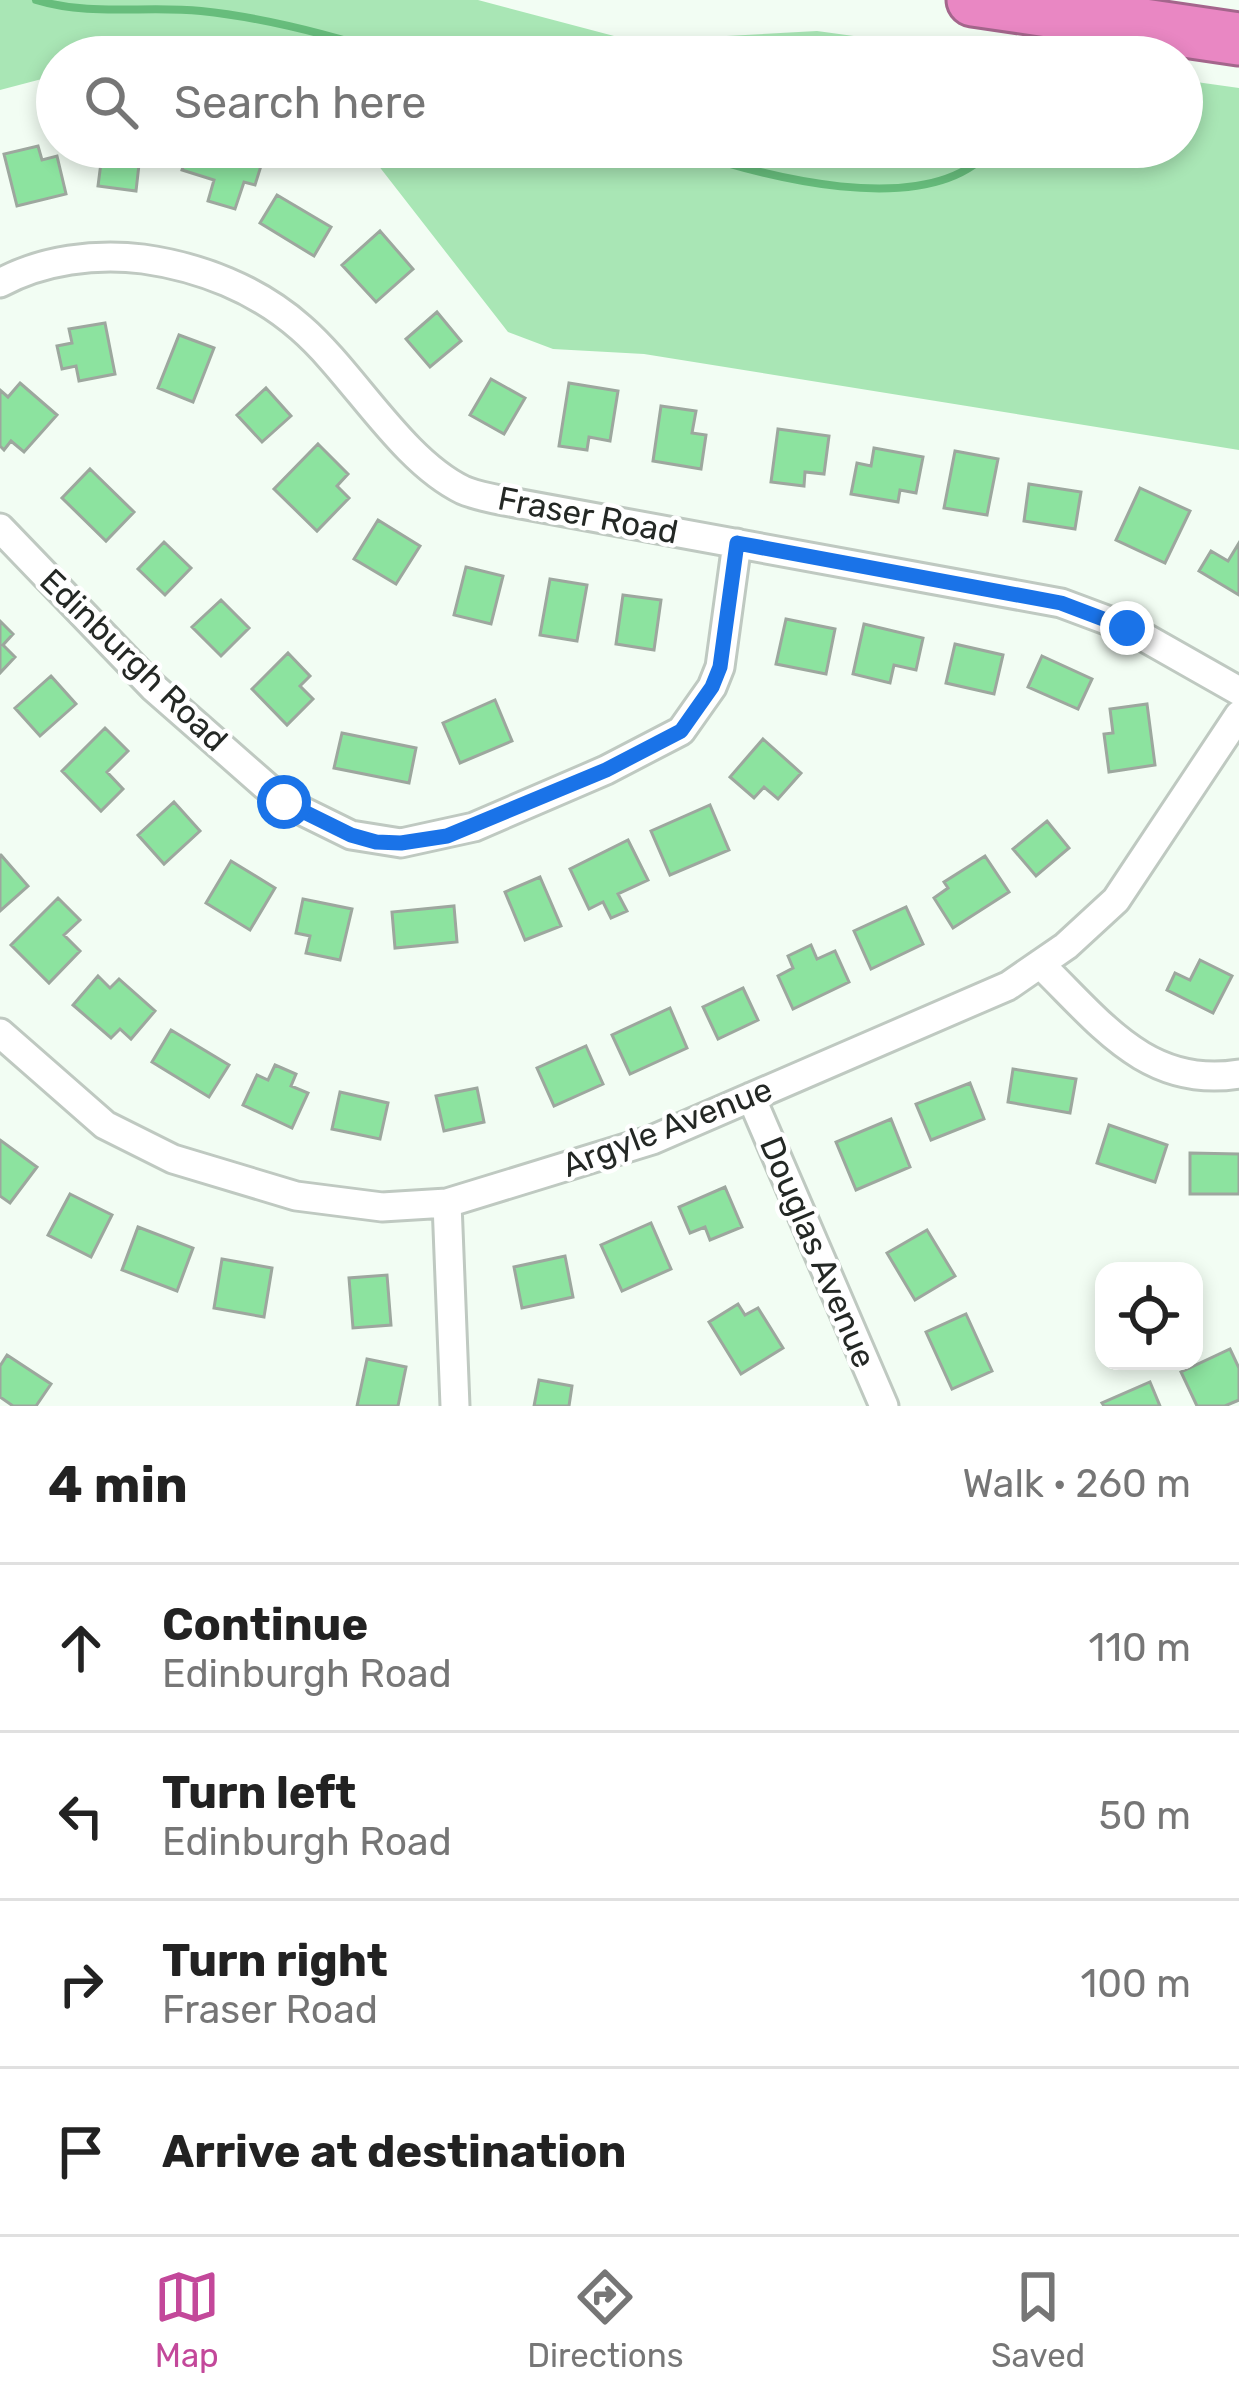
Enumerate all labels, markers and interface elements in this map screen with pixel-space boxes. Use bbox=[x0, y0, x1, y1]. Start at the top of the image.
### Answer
search box bbox=[36, 36, 1203, 168]
icon: search bbox=[78, 69, 144, 135]
text: Search here bbox=[174, 76, 426, 129]
street label: Fraser Road bbox=[495, 478, 681, 552]
street label: Edinburgh Road bbox=[32, 561, 236, 759]
route end bbox=[1100, 601, 1154, 655]
route start bbox=[257, 775, 311, 829]
street label: Argyle Avenue bbox=[557, 1069, 777, 1185]
street label: Douglas Avenue bbox=[752, 1131, 884, 1373]
map controls bbox=[1095, 1262, 1203, 1370]
button: locate bbox=[1095, 1262, 1203, 1370]
text: 4 min bbox=[48, 1454, 188, 1515]
text: Walk · 260 m bbox=[962, 1461, 1191, 1507]
text: Continue bbox=[162, 1598, 368, 1651]
icon: ahead bbox=[48, 1615, 114, 1681]
text: 110 m bbox=[1089, 1625, 1191, 1671]
text: Edinburgh Road bbox=[162, 1651, 452, 1697]
text: Turn left bbox=[162, 1766, 356, 1819]
icon: left bbox=[48, 1783, 114, 1849]
text: 50 m bbox=[1099, 1793, 1191, 1839]
text: Edinburgh Road bbox=[162, 1819, 452, 1865]
text: Turn right bbox=[162, 1934, 388, 1987]
icon: right bbox=[48, 1951, 114, 2017]
text: 100 m bbox=[1081, 1961, 1191, 2007]
text: Fraser Road bbox=[162, 1987, 378, 2033]
icon: arrive bbox=[48, 2119, 114, 2185]
text: Arrive at destination bbox=[162, 2125, 627, 2178]
tab: Map bbox=[154, 2264, 220, 2375]
tab: Directions bbox=[527, 2264, 684, 2375]
tab: Saved bbox=[991, 2264, 1085, 2375]

